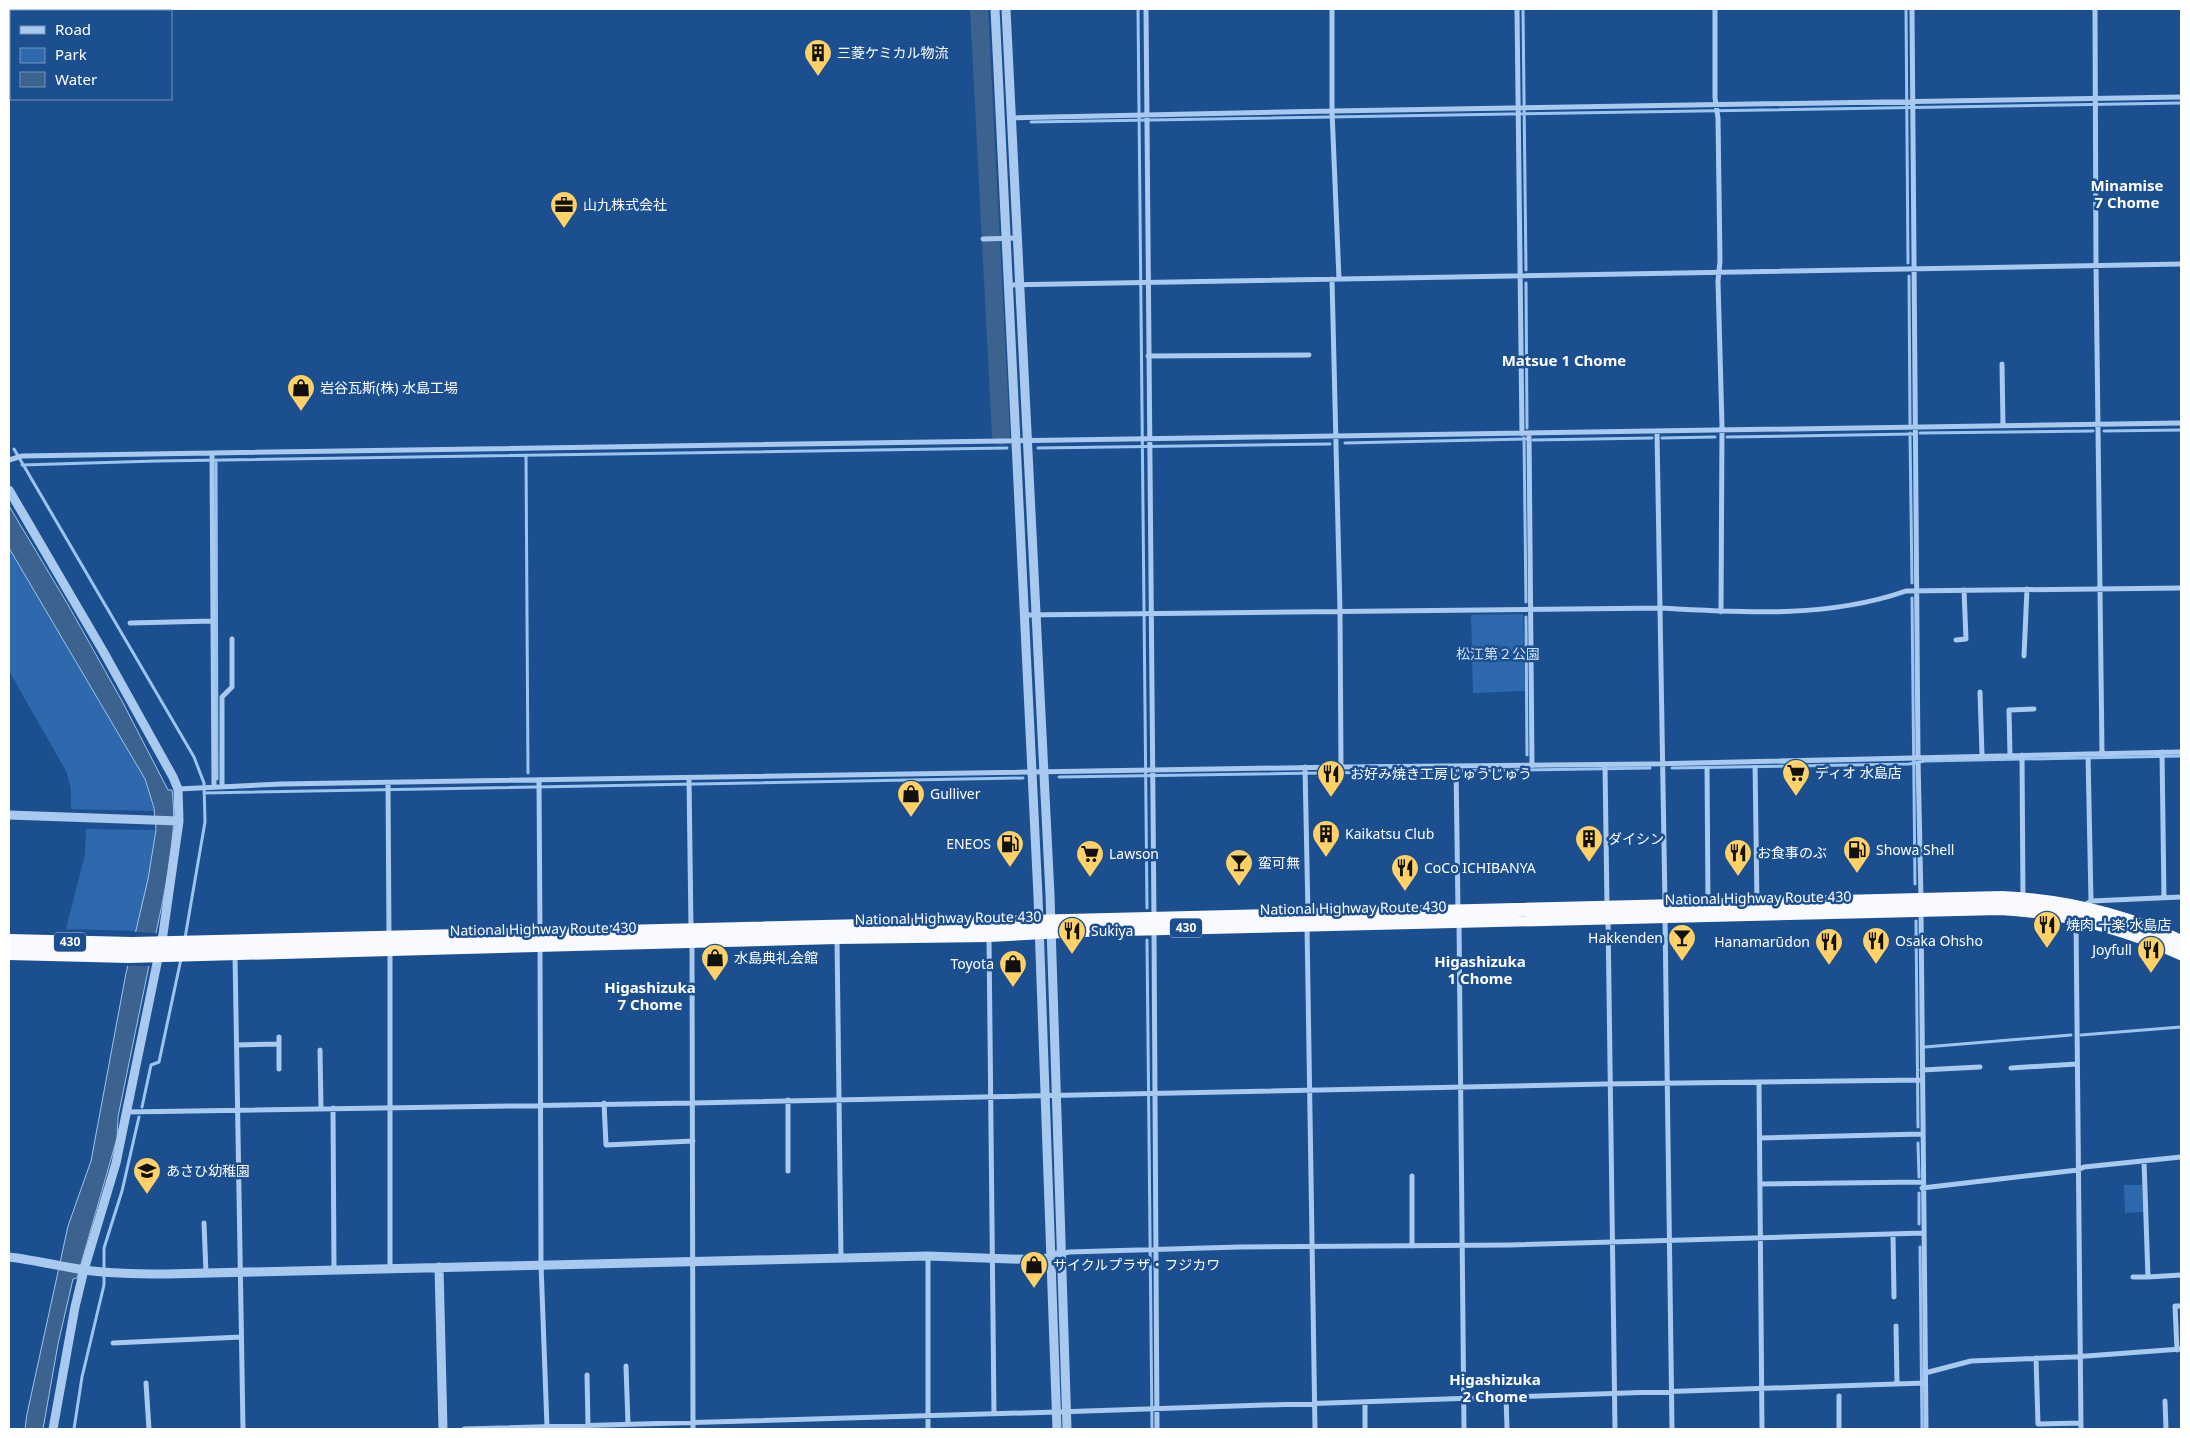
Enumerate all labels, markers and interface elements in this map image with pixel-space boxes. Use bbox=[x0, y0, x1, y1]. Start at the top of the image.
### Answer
legend bbox=[10, 10, 172, 100]
text: Road bbox=[55, 19, 91, 39]
building icon: 三菱ケミカル物流 bbox=[803, 38, 833, 77]
place label: 三菱ケミカル物流 bbox=[837, 43, 949, 62]
text: Park bbox=[55, 44, 87, 64]
text: Water bbox=[55, 69, 97, 89]
district label: Minamise 7 Chome bbox=[2091, 175, 2164, 212]
office icon: 山九株式会社 bbox=[549, 190, 579, 229]
place label: 山九株式会社 bbox=[583, 195, 667, 214]
district label: Matsue 1 Chome bbox=[1502, 350, 1626, 370]
shop icon: 岩谷瓦斯(株) 水島工場 bbox=[286, 373, 316, 412]
place label: 岩谷瓦斯(株) 水島工場 bbox=[320, 378, 458, 397]
park label: 松江第２公園 bbox=[1456, 644, 1540, 663]
supermarket icon: ディオ 水島店 bbox=[1781, 758, 1811, 797]
restaurant icon: お好み焼き工房じゅうじゅう bbox=[1316, 759, 1346, 798]
place label: ディオ 水島店 bbox=[1815, 763, 1902, 782]
place label: お好み焼き工房じゅうじゅう bbox=[1350, 764, 1532, 783]
shop icon: Gulliver bbox=[896, 779, 926, 818]
place label: Gulliver bbox=[930, 784, 981, 803]
building icon: Kaikatsu Club bbox=[1311, 819, 1341, 858]
place label: Kaikatsu Club bbox=[1345, 824, 1434, 843]
building icon: ダイシン bbox=[1574, 824, 1604, 863]
fuel station icon: ENEOS bbox=[995, 829, 1025, 868]
place label: ダイシン bbox=[1608, 829, 1664, 848]
place label: ENEOS bbox=[946, 834, 991, 853]
fuel station icon: Showa Shell bbox=[1842, 835, 1872, 874]
restaurant icon: お食事のぶ bbox=[1723, 838, 1753, 877]
supermarket icon: Lawson bbox=[1075, 839, 1105, 878]
place label: Showa Shell bbox=[1876, 840, 1954, 859]
place label: お食事のぶ bbox=[1757, 843, 1827, 862]
place label: Lawson bbox=[1109, 844, 1159, 863]
bar icon: 蛮可無 bbox=[1224, 848, 1254, 887]
place label: 蛮可無 bbox=[1258, 853, 1300, 872]
restaurant icon: CoCo ICHIBANYA bbox=[1390, 853, 1420, 892]
place label: CoCo ICHIBANYA bbox=[1424, 858, 1536, 877]
street label: National Highway Route 430 bbox=[1664, 886, 1852, 909]
street label: National Highway Route 430 bbox=[1259, 896, 1447, 919]
street label: National Highway Route 430 bbox=[854, 906, 1042, 929]
restaurant icon: 焼肉 十楽 水島店 bbox=[2032, 910, 2062, 949]
place label: 焼肉 十楽 水島店 bbox=[2066, 915, 2171, 934]
restaurant icon: Sukiya bbox=[1057, 916, 1087, 955]
street label: National Highway Route 430 bbox=[449, 917, 637, 940]
road number: 430 bbox=[1170, 918, 1202, 938]
place label: Sukiya bbox=[1091, 921, 1133, 940]
bar icon: Hakkenden bbox=[1667, 923, 1697, 962]
restaurant icon: Osaka Ohsho bbox=[1861, 926, 1891, 965]
restaurant icon: Hanamarūdon bbox=[1814, 927, 1844, 966]
place label: Hakkenden bbox=[1588, 928, 1663, 947]
place label: Osaka Ohsho bbox=[1895, 931, 1983, 950]
road number: 430 bbox=[54, 932, 86, 952]
place label: Hanamarūdon bbox=[1714, 932, 1810, 951]
restaurant icon: Joyfull bbox=[2136, 935, 2166, 974]
place label: Joyfull bbox=[2090, 940, 2132, 959]
shop icon: 水島典礼会館 bbox=[700, 943, 730, 982]
place label: 水島典礼会館 bbox=[734, 948, 818, 967]
shop icon: Toyota bbox=[998, 949, 1028, 988]
district label: Higashizuka 1 Chome bbox=[1434, 951, 1526, 988]
place label: Toyota bbox=[950, 954, 994, 973]
district label: Higashizuka 7 Chome bbox=[604, 977, 696, 1014]
school or university icon: あさひ幼稚園 bbox=[132, 1156, 162, 1195]
place label: あさひ幼稚園 bbox=[166, 1161, 250, 1180]
shop icon: サイクルプラザ・フジカワ bbox=[1019, 1250, 1049, 1289]
place label: サイクルプラザ・フジカワ bbox=[1053, 1255, 1220, 1274]
district label: Higashizuka 2 Chome bbox=[1449, 1369, 1541, 1406]

